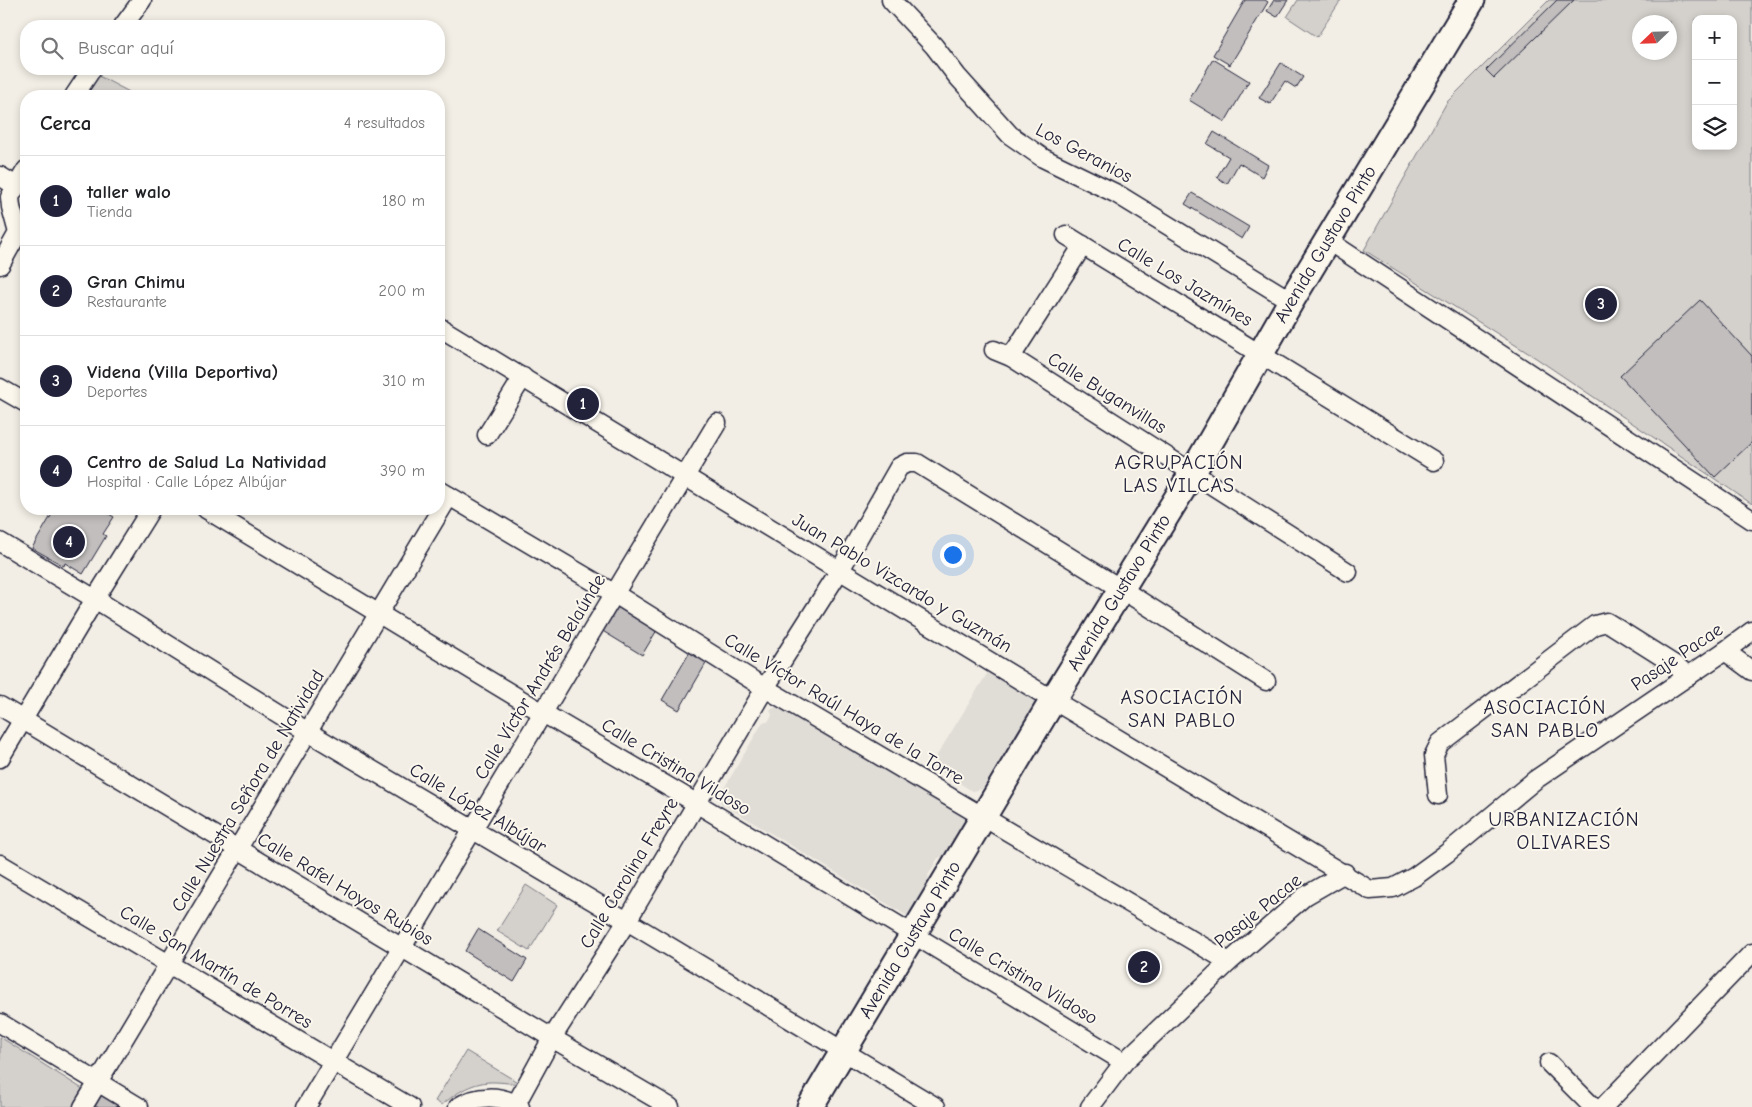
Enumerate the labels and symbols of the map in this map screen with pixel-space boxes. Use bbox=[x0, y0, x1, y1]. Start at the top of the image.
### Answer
north arrow bbox=[1632, 15, 1677, 60]
street label: Los Geranios bbox=[1032, 118, 1136, 188]
street label: Avenida Gustavo Pinto bbox=[1270, 162, 1381, 327]
street label: Calle Los Jazmínes bbox=[1113, 233, 1257, 331]
pin: 3 bbox=[1585, 285, 1617, 323]
street label: Calle Buganvillas bbox=[1044, 348, 1170, 438]
pin: 1 bbox=[567, 385, 599, 423]
district label: AGRUPACIÓN LAS VILCAS bbox=[1114, 450, 1244, 497]
street label: Juan Pablo Vizcardo y Guzmán bbox=[788, 509, 1016, 657]
street label: Avenida Gustavo Pinto bbox=[1063, 510, 1175, 675]
pin: 4 bbox=[53, 523, 85, 561]
your location bbox=[940, 542, 966, 568]
street label: Calle Víctor Andrés Belaúnde bbox=[470, 570, 610, 784]
street label: Pasaje Pacae bbox=[1627, 618, 1727, 696]
street label: Calle Víctor Raúl Haya de la Torre bbox=[720, 629, 968, 789]
street label: Calle Nuestra Señora de Natividad bbox=[167, 666, 329, 916]
district label: ASOCIACIÓN SAN PABLO bbox=[1121, 685, 1243, 732]
district label: ASOCIACIÓN SAN PABLO bbox=[1484, 695, 1606, 742]
street label: Calle Cristina Vildoso bbox=[597, 714, 755, 820]
street label: Calle López Albújar bbox=[405, 758, 551, 858]
street label: Calle Carolina Freyre bbox=[575, 793, 683, 953]
district label: URBANIZACIÓN OLIVARES bbox=[1488, 807, 1640, 854]
street label: Calle Rafel Hoyos Rubios bbox=[253, 828, 437, 950]
street label: Avenida Gustavo Pinto bbox=[854, 857, 965, 1022]
street label: Pasaje Pacae bbox=[1210, 869, 1306, 953]
street label: Calle San Martín de Porres bbox=[116, 901, 316, 1033]
street label: Calle Cristina Vildoso bbox=[944, 923, 1102, 1029]
pin: 2 bbox=[1128, 948, 1160, 986]

